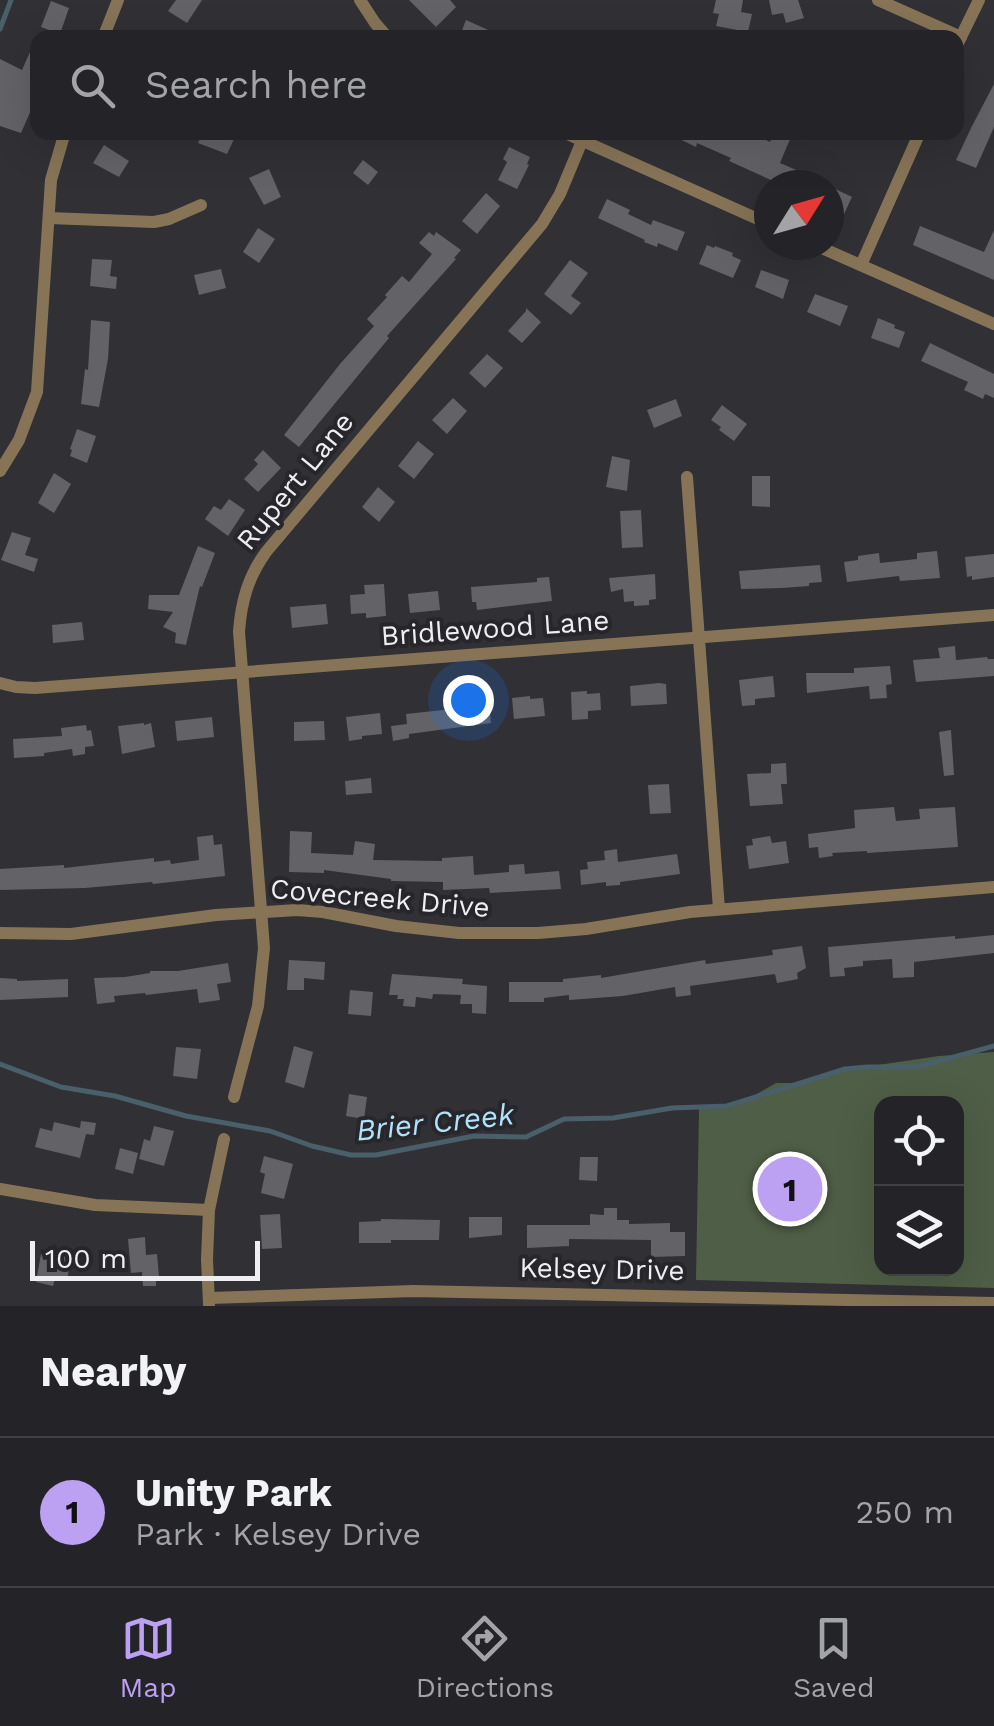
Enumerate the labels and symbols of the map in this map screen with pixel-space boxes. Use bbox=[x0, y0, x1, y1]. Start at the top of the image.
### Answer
north arrow bbox=[754, 170, 844, 260]
street label: Rupert Lane bbox=[230, 406, 360, 556]
street label: Bridlewood Lane bbox=[380, 604, 610, 652]
your location bbox=[443, 675, 494, 726]
street label: Covecreek Drive bbox=[269, 872, 491, 924]
water label: Brier Creek bbox=[354, 1096, 517, 1148]
pin: 1 bbox=[758, 1152, 822, 1226]
scale bar bbox=[30, 1236, 260, 1280]
street label: Kelsey Drive bbox=[519, 1251, 685, 1287]

